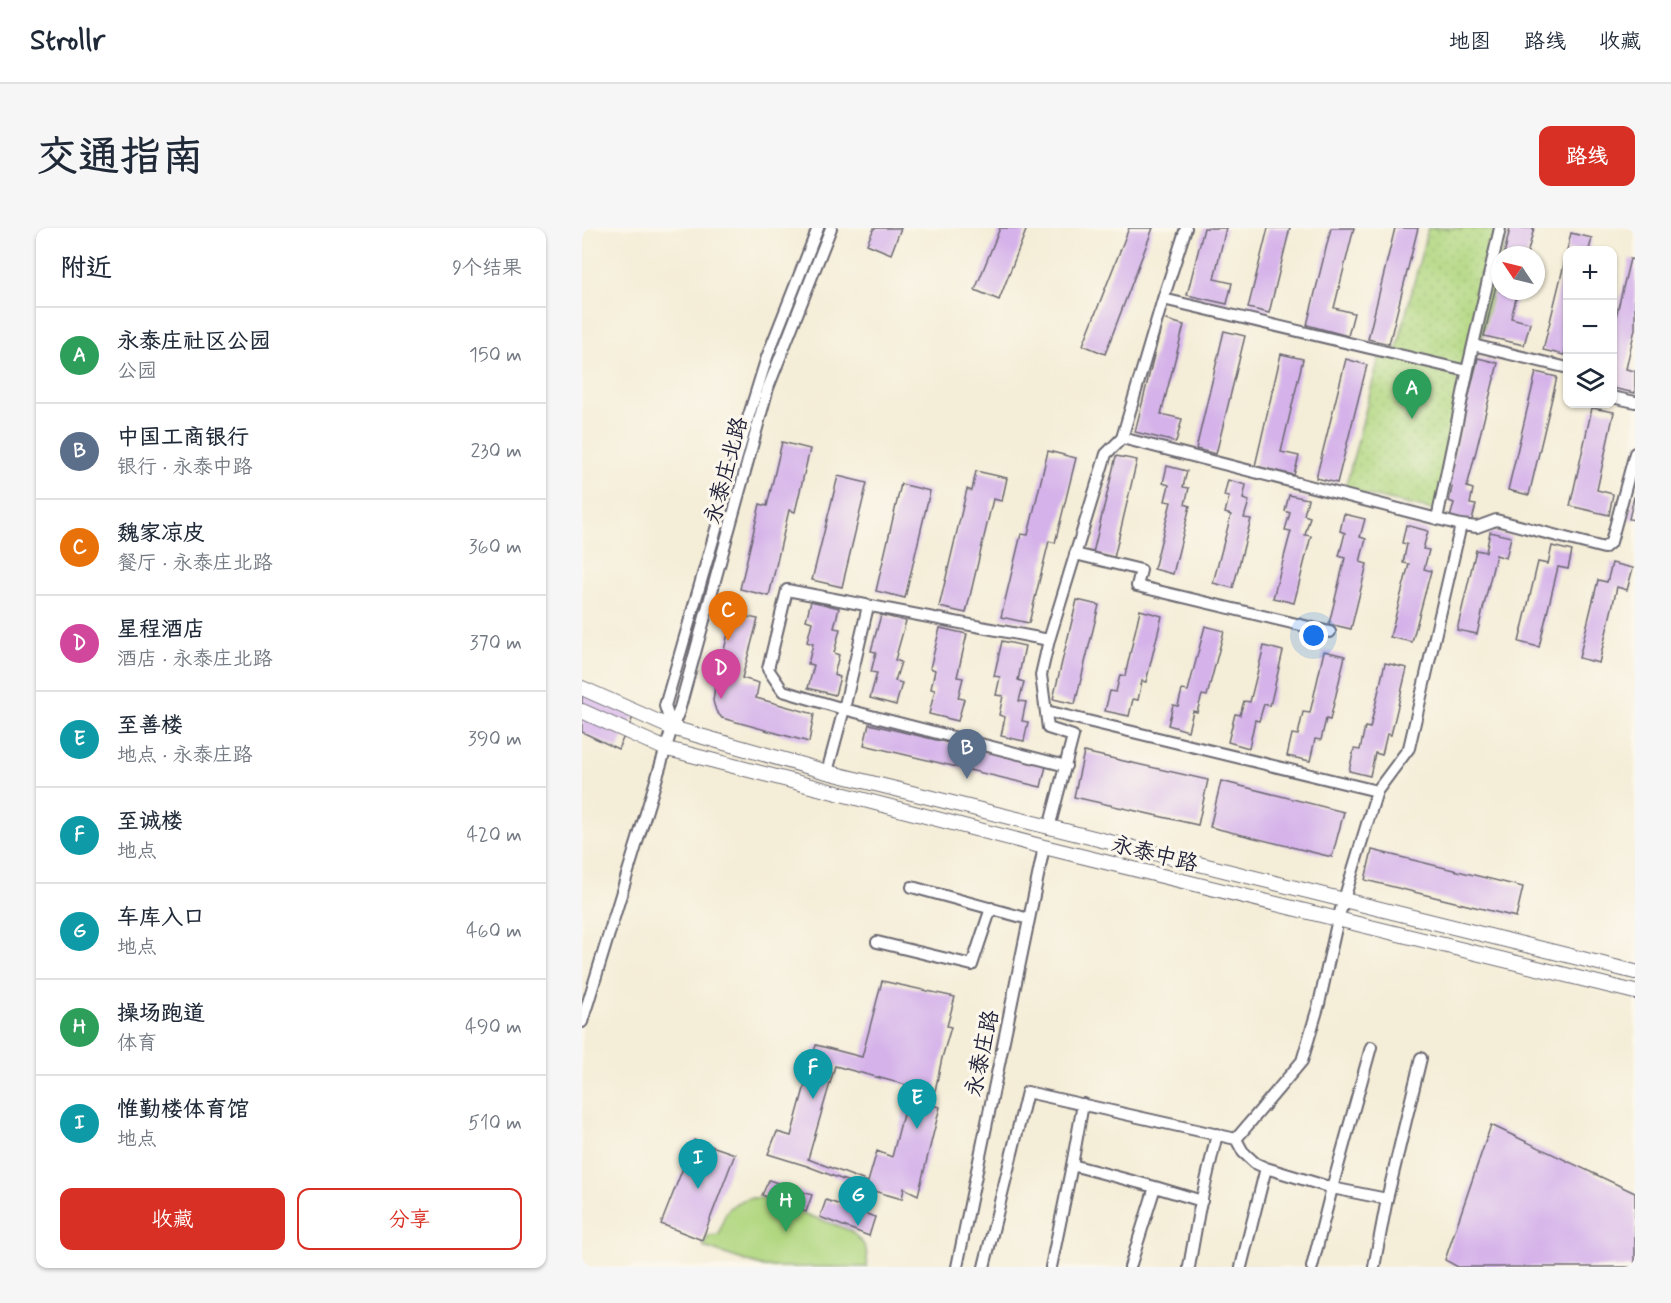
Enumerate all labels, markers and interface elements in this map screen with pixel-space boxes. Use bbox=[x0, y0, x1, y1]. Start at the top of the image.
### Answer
text: Strollr bbox=[30, 23, 105, 60]
text: 地图 bbox=[1449, 28, 1491, 56]
text: 路线 bbox=[1524, 28, 1566, 56]
text: 收藏 bbox=[1599, 28, 1641, 56]
button: 路线 bbox=[1539, 126, 1635, 186]
text: 交通指南 bbox=[36, 131, 204, 186]
north arrow bbox=[1491, 246, 1545, 300]
map controls bbox=[1563, 246, 1617, 408]
button: + bbox=[1563, 246, 1617, 300]
text: 附近 bbox=[60, 252, 112, 286]
text: 9个结果 bbox=[452, 255, 522, 282]
button: − bbox=[1563, 300, 1617, 354]
text: 永泰庄社区公园 bbox=[117, 328, 271, 356]
text: A bbox=[73, 342, 86, 369]
text: 150 m bbox=[469, 342, 522, 369]
button: layers bbox=[1563, 354, 1617, 408]
text: 公园 bbox=[117, 358, 157, 385]
pin: A bbox=[1392, 370, 1432, 419]
street label: 永泰庄北路 bbox=[699, 414, 755, 527]
text: 中国工商银行 bbox=[117, 424, 249, 452]
text: B bbox=[73, 438, 86, 465]
text: 230 m bbox=[470, 438, 522, 465]
text: 银行 · 永泰中路 bbox=[117, 454, 252, 481]
text: 魏家凉皮 bbox=[117, 520, 205, 548]
text: C bbox=[72, 534, 87, 561]
text: 360 m bbox=[469, 534, 522, 561]
text: 餐厅 · 永泰庄北路 bbox=[117, 550, 272, 577]
pin: C bbox=[708, 592, 748, 641]
text: 星程酒店 bbox=[117, 616, 205, 644]
your location bbox=[1299, 621, 1328, 650]
text: D bbox=[73, 630, 86, 657]
text: 370 m bbox=[470, 630, 522, 657]
text: 酒店 · 永泰庄北路 bbox=[117, 646, 272, 673]
pin: D bbox=[702, 650, 740, 699]
text: 至善楼 bbox=[117, 712, 183, 740]
text: E bbox=[74, 726, 85, 753]
text: 390 m bbox=[468, 726, 522, 753]
pin: B bbox=[948, 730, 986, 779]
text: 地点 · 永泰庄路 bbox=[117, 742, 252, 769]
text: 至诚楼 bbox=[117, 808, 183, 836]
text: F bbox=[74, 822, 85, 849]
text: 420 m bbox=[466, 822, 522, 849]
street label: 永泰中路 bbox=[1108, 831, 1201, 879]
text: 地点 bbox=[117, 838, 157, 865]
text: 车库入口 bbox=[117, 904, 205, 932]
text: G bbox=[73, 918, 86, 945]
text: 460 m bbox=[466, 918, 522, 945]
text: 地点 bbox=[117, 934, 157, 961]
text: 操场跑道 bbox=[117, 1000, 205, 1028]
street label: 永泰庄路 bbox=[960, 1007, 1006, 1099]
text: H bbox=[73, 1014, 86, 1041]
text: 490 m bbox=[465, 1014, 522, 1041]
text: 体育 bbox=[117, 1030, 157, 1057]
pin: F bbox=[794, 1050, 832, 1099]
pin: E bbox=[898, 1080, 936, 1129]
text: 惟勤楼体育馆 bbox=[117, 1096, 249, 1124]
text: I bbox=[74, 1110, 85, 1137]
text: 510 m bbox=[468, 1110, 522, 1137]
text: 地点 bbox=[117, 1126, 157, 1153]
pin: I bbox=[678, 1140, 718, 1189]
pin: G bbox=[838, 1176, 878, 1226]
pin: H bbox=[766, 1182, 806, 1232]
button: 收藏 bbox=[60, 1188, 285, 1250]
button: 分享 bbox=[297, 1188, 522, 1250]

